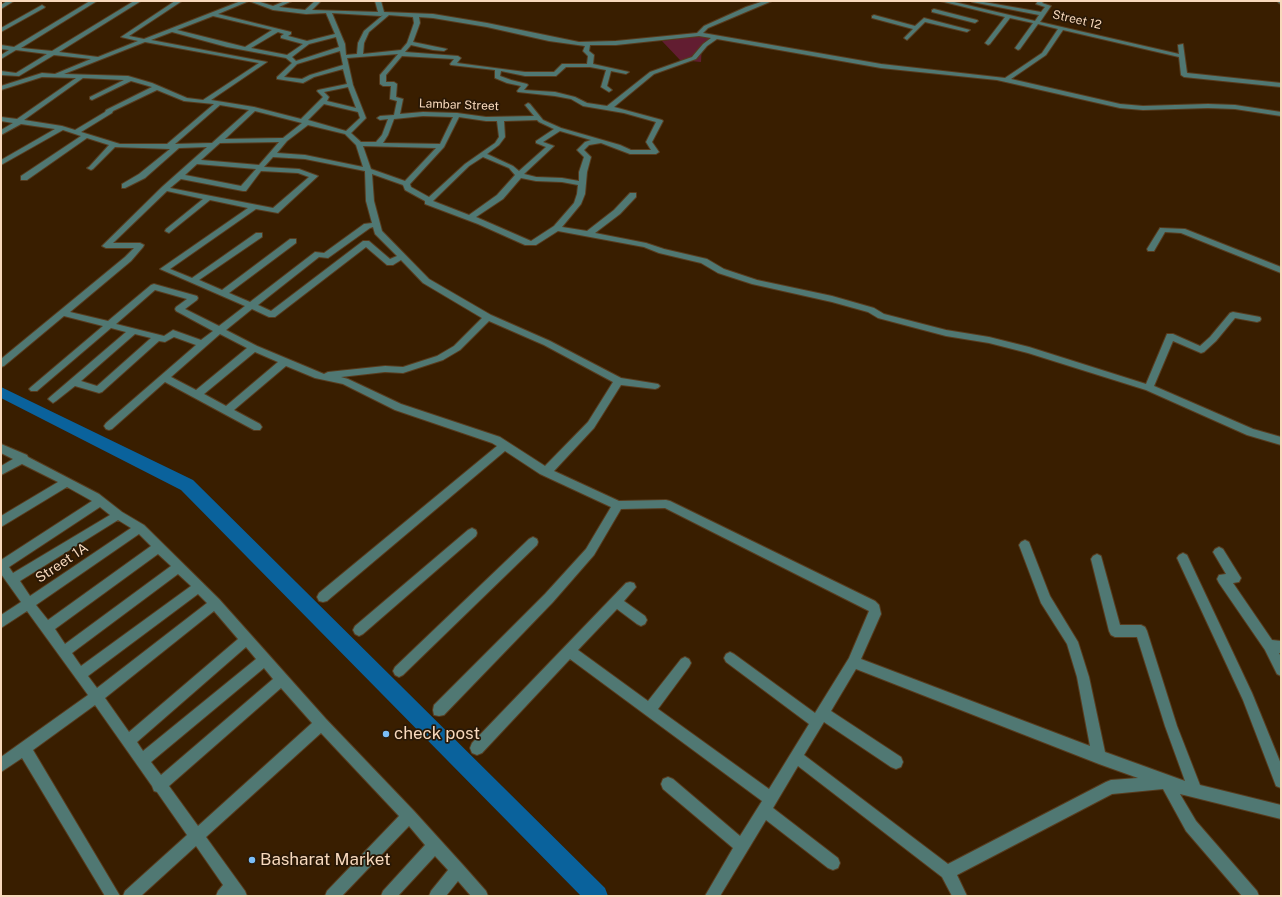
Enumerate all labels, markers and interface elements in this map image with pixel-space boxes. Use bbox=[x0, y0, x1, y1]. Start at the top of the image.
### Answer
street label: Street 12 bbox=[1051, 7, 1103, 33]
street label: Lambar Street bbox=[419, 96, 499, 114]
street label: Street 1A bbox=[32, 539, 92, 587]
place label: check post bbox=[394, 724, 480, 744]
marker: check post bbox=[381, 729, 391, 739]
place label: Basharat Market bbox=[260, 850, 391, 870]
marker: Basharat Market bbox=[247, 855, 257, 865]

